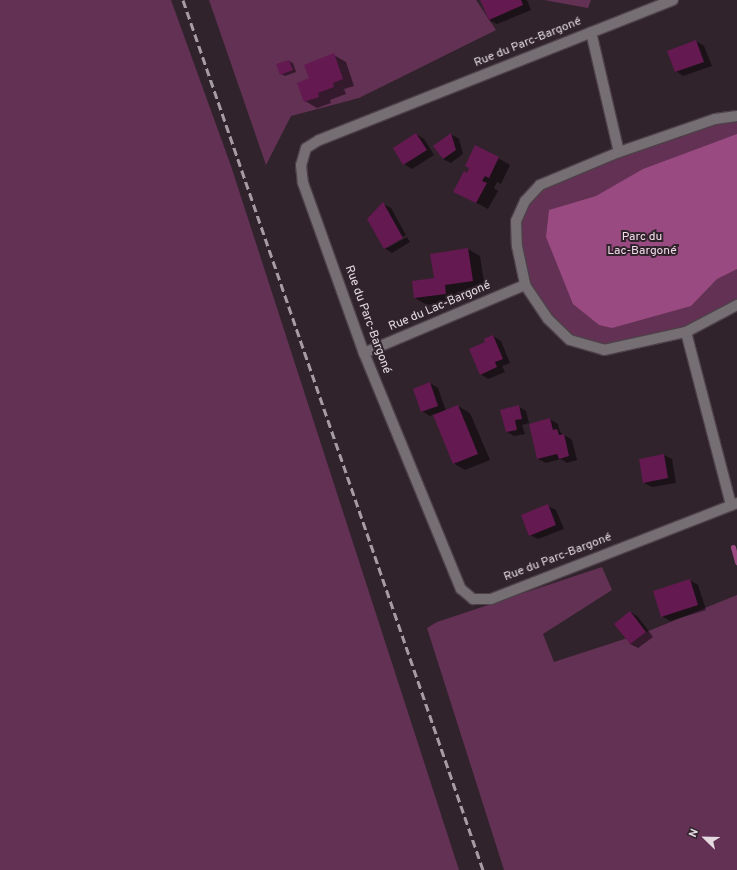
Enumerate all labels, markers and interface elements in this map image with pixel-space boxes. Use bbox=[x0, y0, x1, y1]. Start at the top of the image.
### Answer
street label: Rue du Parc-Bargoné bbox=[472, 15, 584, 71]
park label: Parc du Lac-Bargoné bbox=[607, 231, 677, 259]
street label: Rue du Parc-Bargoné bbox=[341, 264, 393, 376]
street label: Rue du Lac-Bargoné bbox=[387, 279, 493, 335]
street label: Rue du Parc-Bargoné bbox=[502, 531, 614, 585]
north arrow bbox=[685, 818, 725, 858]
text: N bbox=[686, 827, 702, 840]

